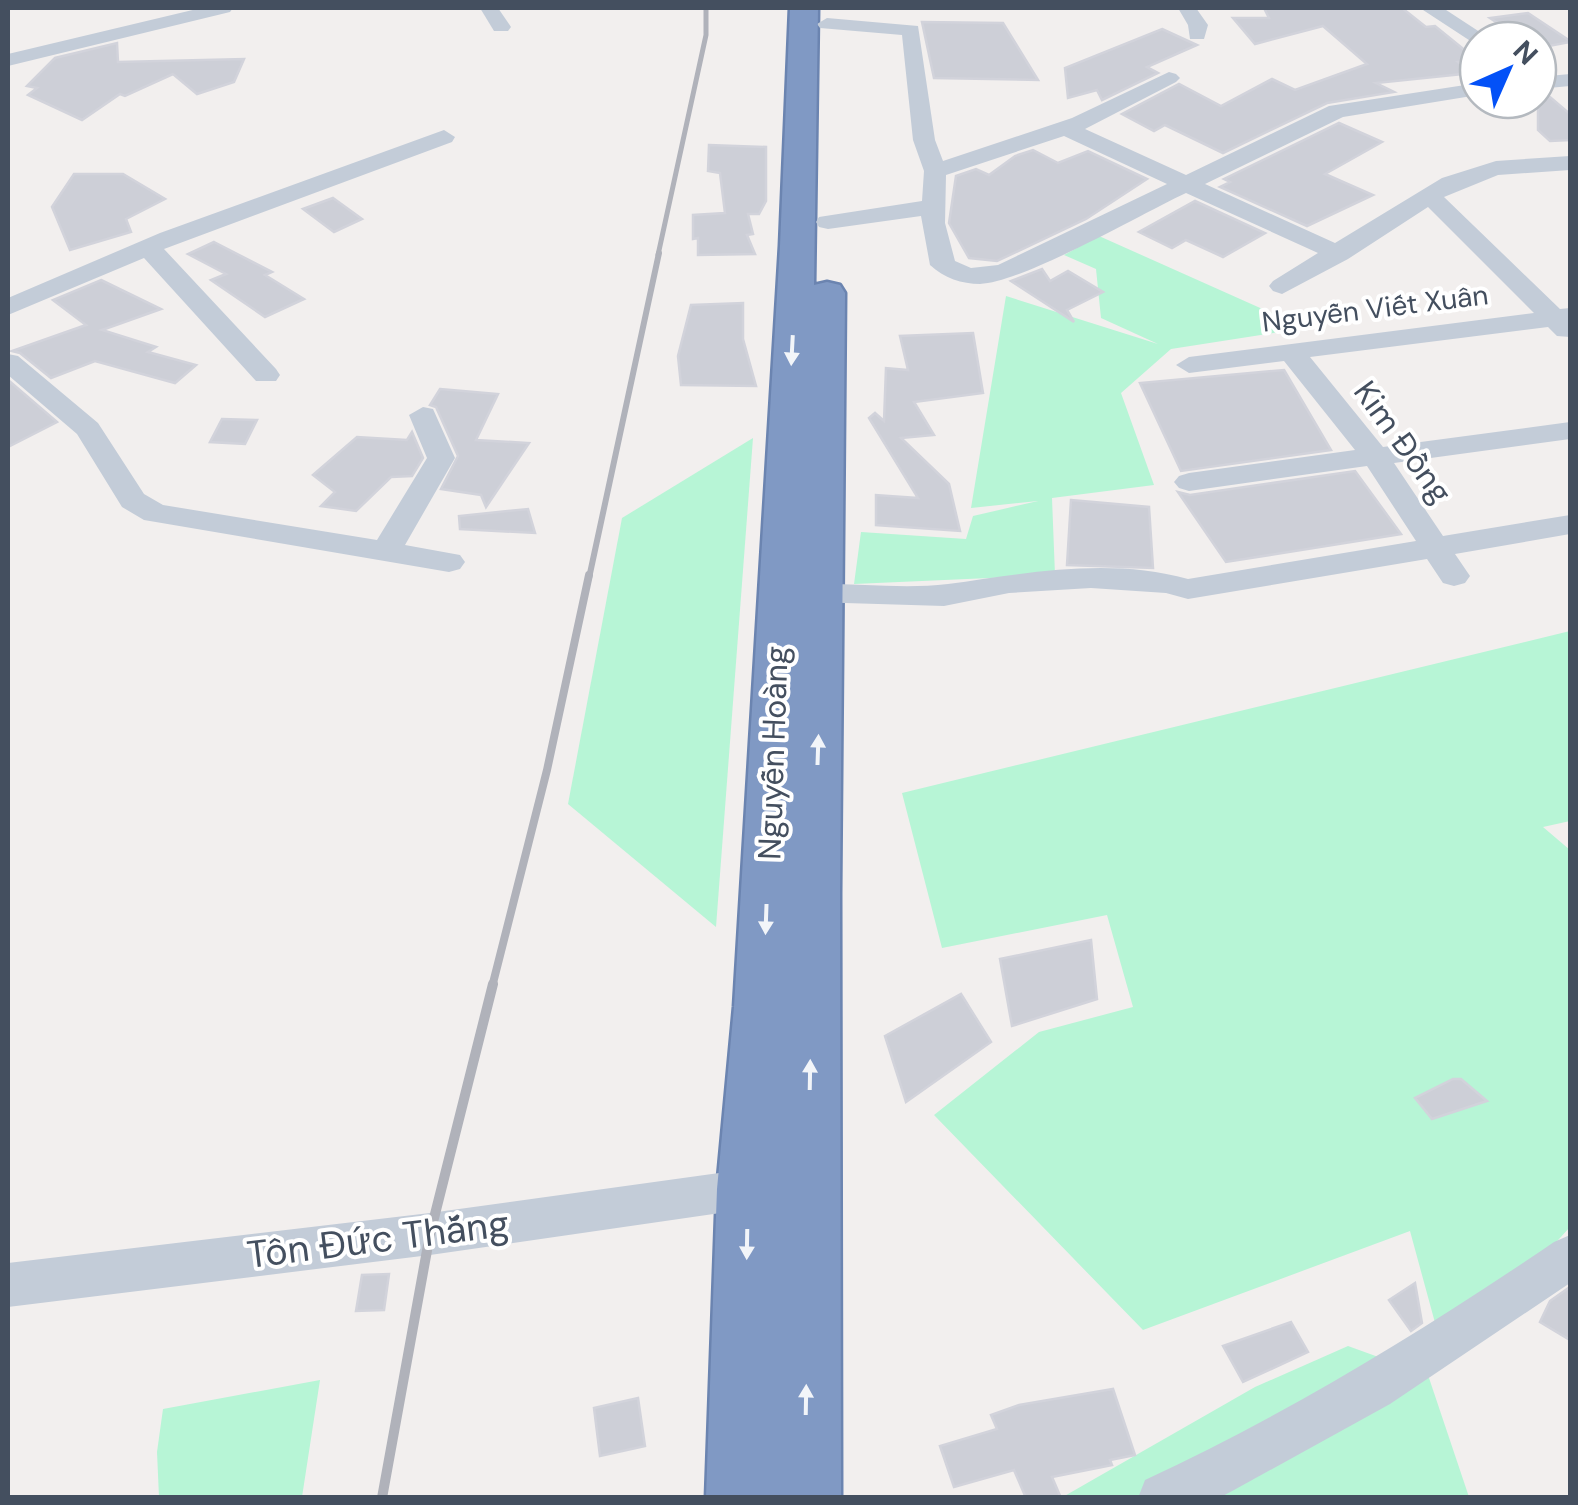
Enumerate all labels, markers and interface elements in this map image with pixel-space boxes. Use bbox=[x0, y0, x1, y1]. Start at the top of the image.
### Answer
north arrow bbox=[1458, 20, 1558, 120]
text: N bbox=[1505, 32, 1546, 73]
street label: Nguyễn Viết Xuân bbox=[1260, 276, 1490, 341]
one-way arrow bbox=[784, 334, 800, 366]
street label: Kim Đồng bbox=[1344, 373, 1462, 511]
street label: Nguyễn Hoàng bbox=[748, 645, 798, 861]
one-way arrow bbox=[810, 734, 826, 766]
one-way arrow bbox=[758, 904, 774, 936]
one-way arrow bbox=[803, 1059, 819, 1091]
street label: Tôn Đức Thắng bbox=[244, 1198, 512, 1280]
one-way arrow bbox=[739, 1228, 755, 1260]
one-way arrow bbox=[798, 1384, 814, 1416]

